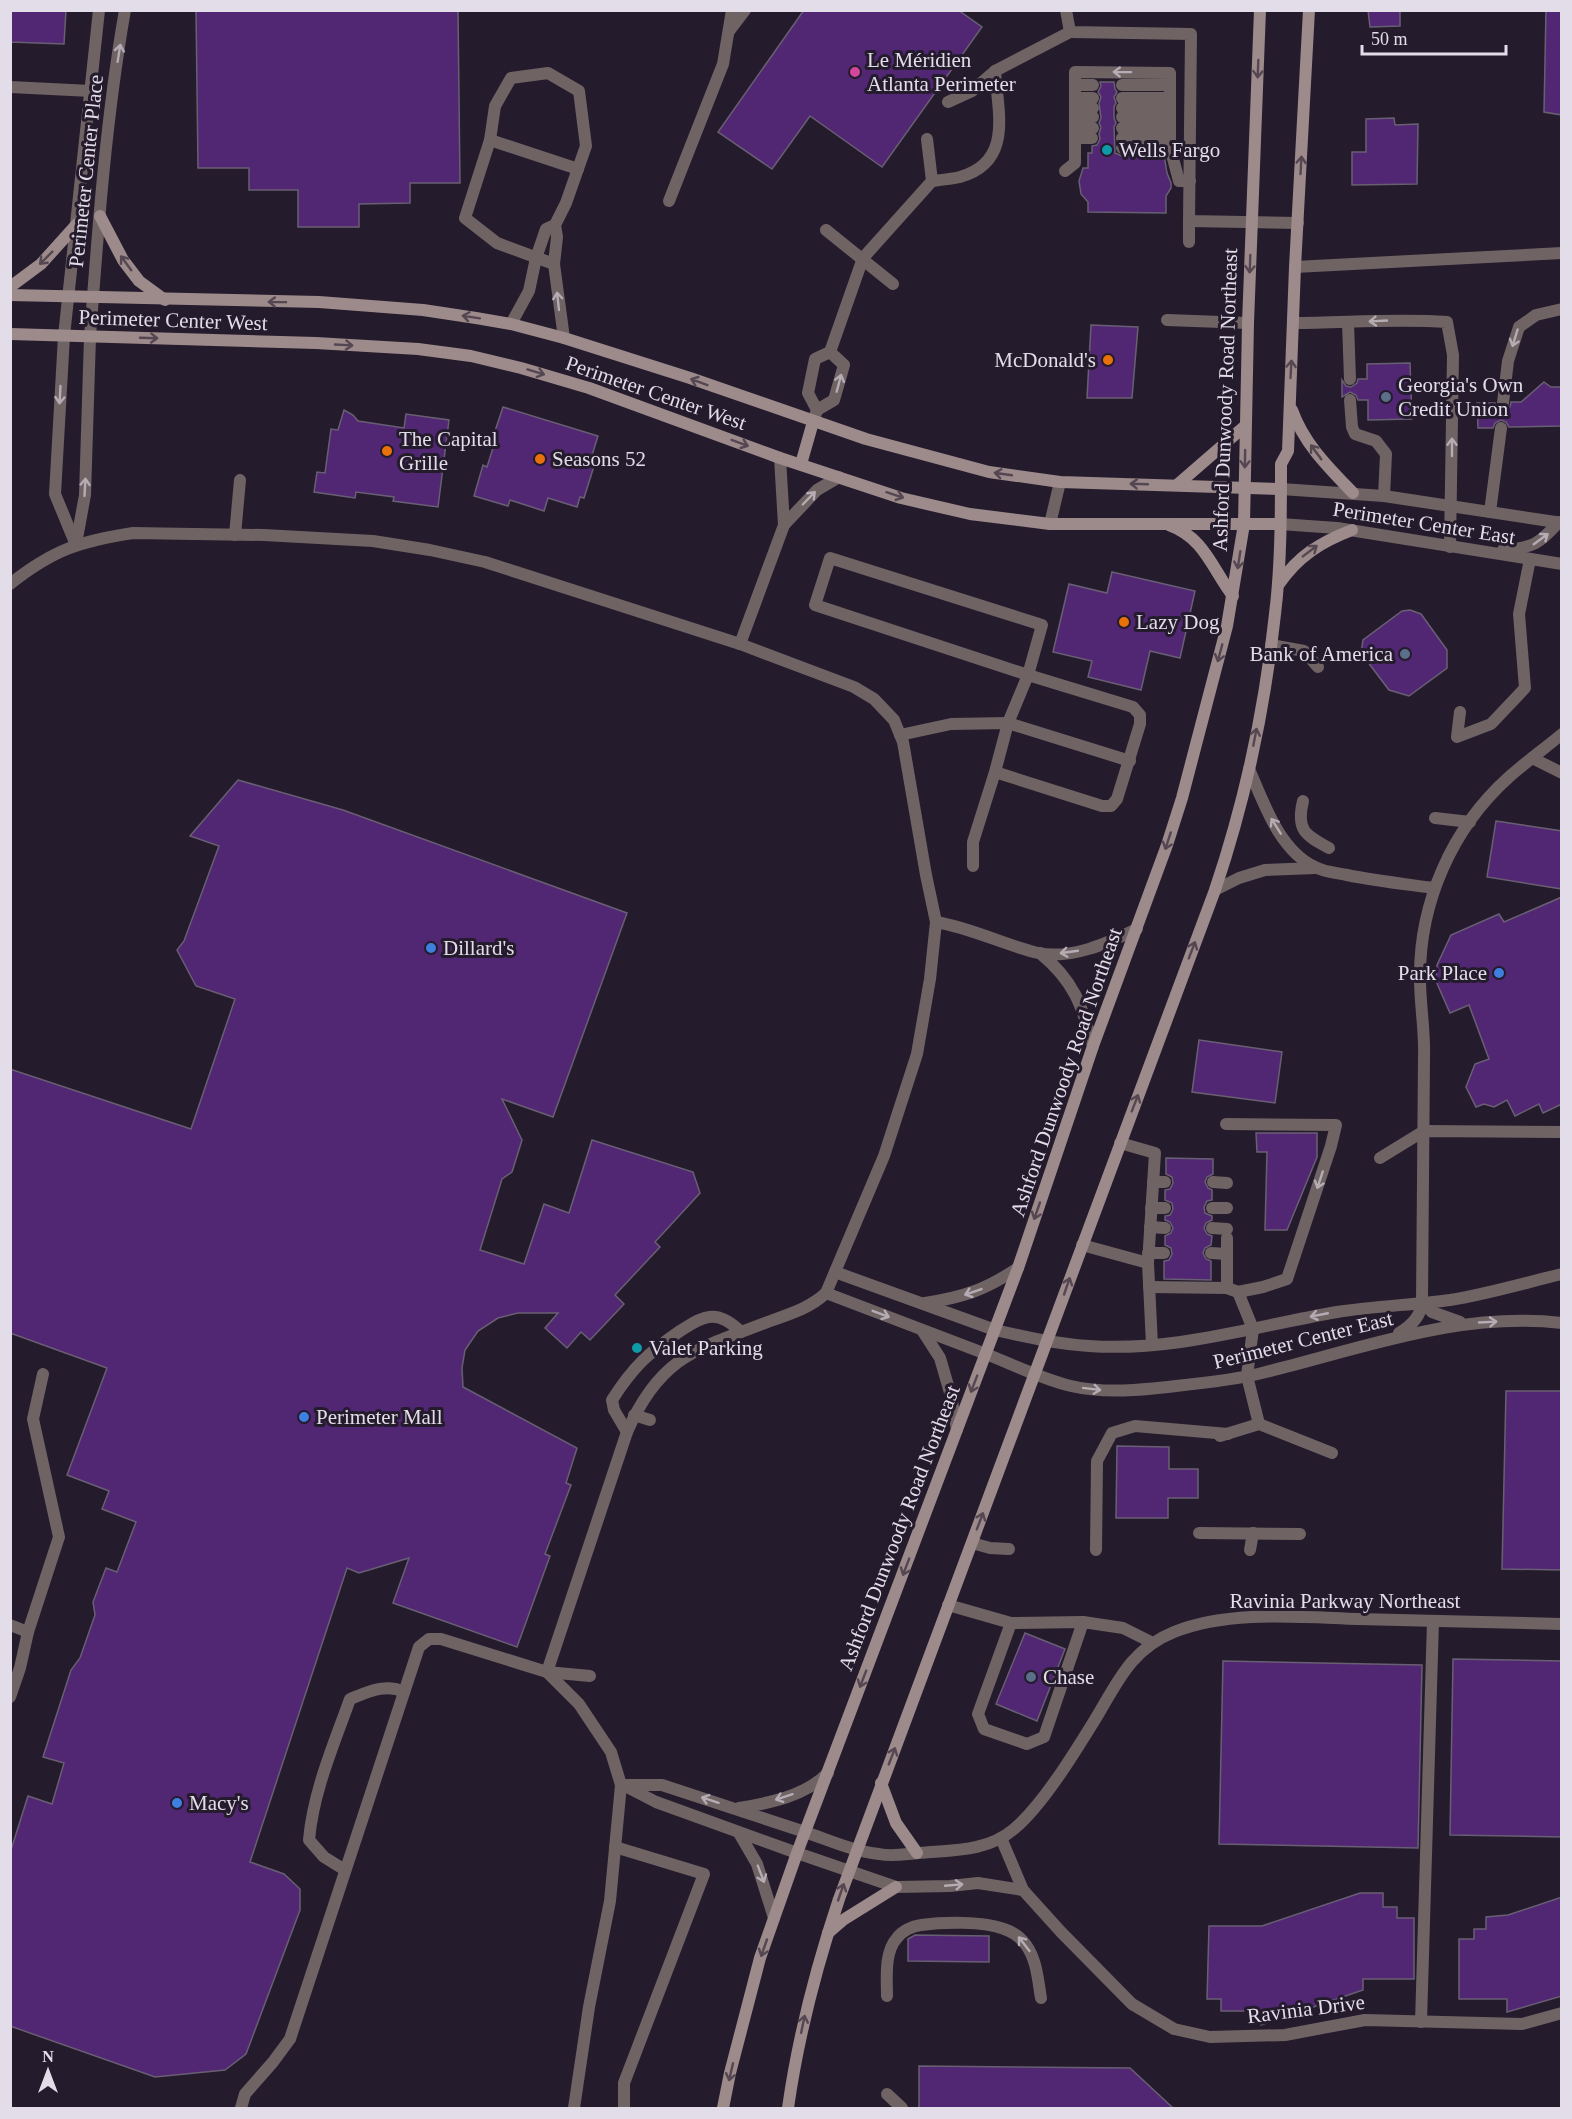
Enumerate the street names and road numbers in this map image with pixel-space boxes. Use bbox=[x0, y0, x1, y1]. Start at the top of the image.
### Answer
street label: Perimeter Center Place bbox=[64, 73, 108, 269]
street label: Ashford Dunwoody Road Northeast bbox=[1208, 248, 1242, 552]
street label: Perimeter Center West bbox=[78, 305, 268, 335]
street label: Perimeter Center West bbox=[563, 351, 750, 435]
street label: Perimeter Center East bbox=[1331, 497, 1517, 549]
street label: Ashford Dunwoody Road Northeast bbox=[1005, 924, 1127, 1220]
street label: Perimeter Center East bbox=[1211, 1306, 1395, 1374]
street label: Ashford Dunwoody Road Northeast bbox=[833, 1382, 965, 1674]
street label: Ravinia Parkway Northeast bbox=[1230, 1589, 1461, 1613]
street label: Ravinia Drive bbox=[1246, 1990, 1366, 2028]

